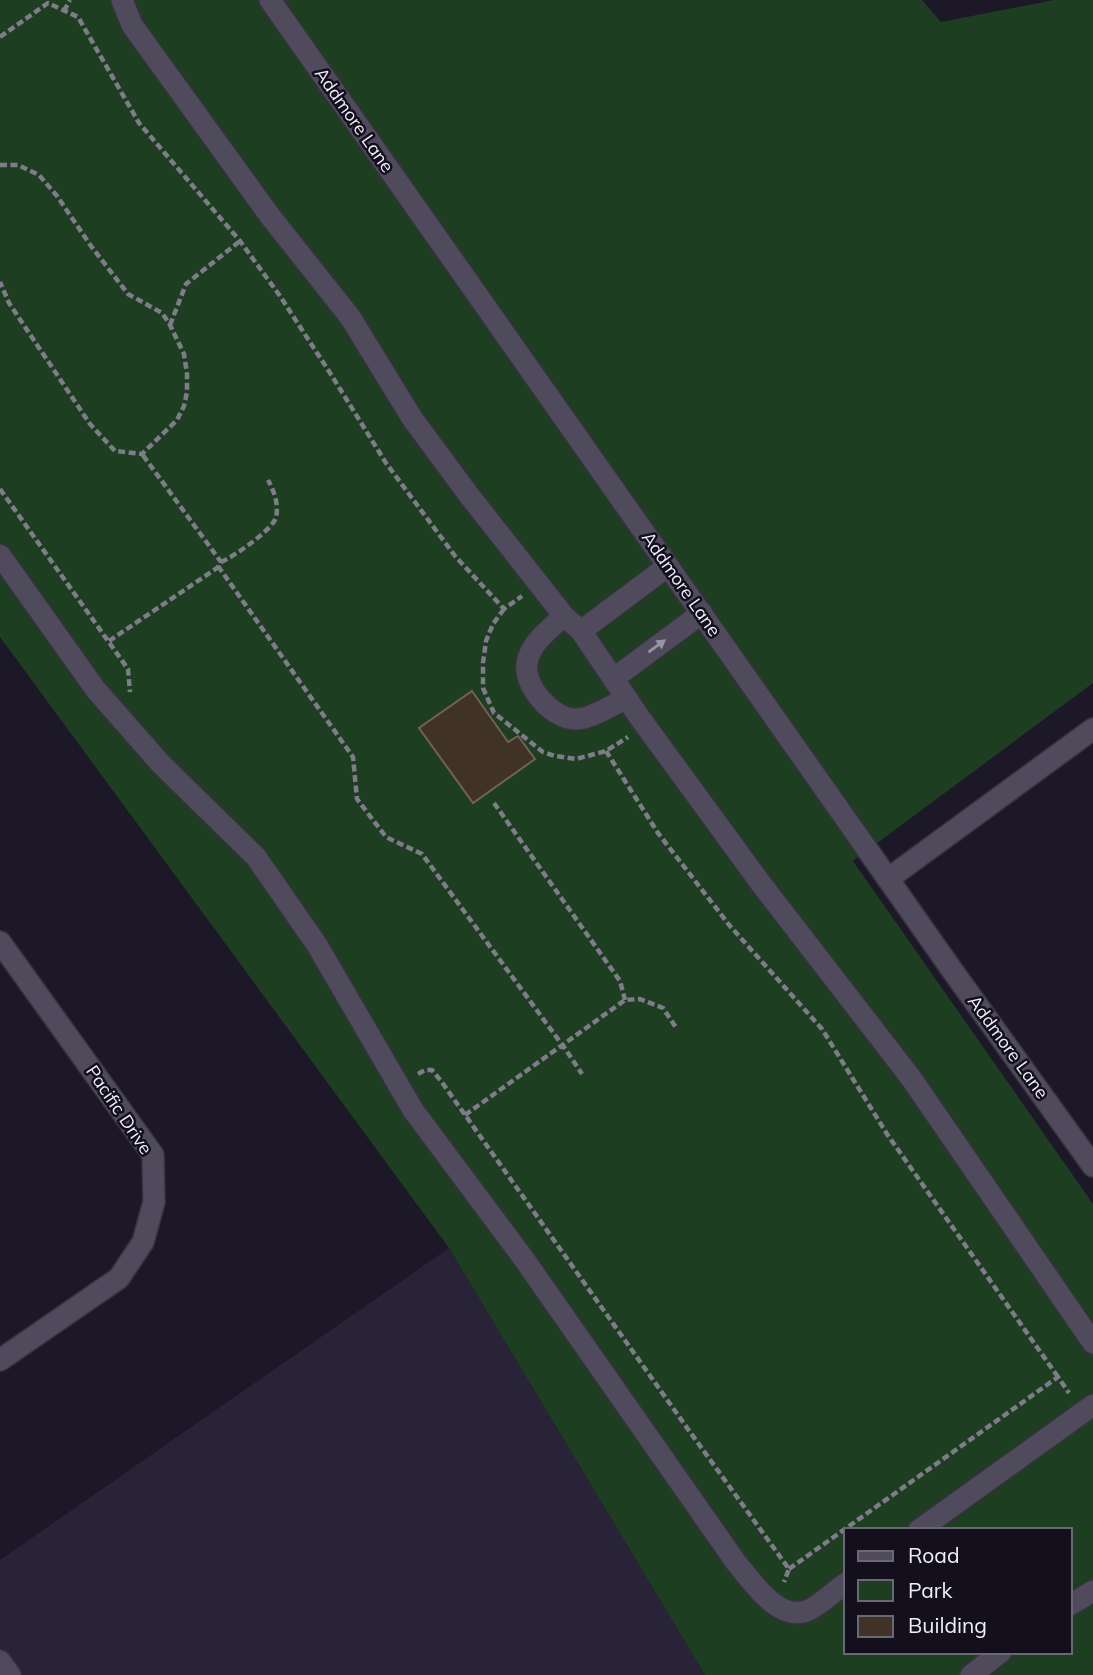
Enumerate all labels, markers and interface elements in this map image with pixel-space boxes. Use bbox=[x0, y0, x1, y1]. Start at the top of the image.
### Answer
street label: Addmore Lane bbox=[310, 63, 399, 177]
street label: Addmore Lane bbox=[637, 527, 726, 641]
one-way arrow bbox=[648, 639, 667, 653]
street label: Addmore Lane bbox=[963, 990, 1054, 1103]
street label: Pacific Drive bbox=[81, 1061, 158, 1159]
legend bbox=[844, 1528, 1072, 1654]
text: Road bbox=[908, 1542, 959, 1568]
text: Park bbox=[908, 1577, 952, 1603]
text: Building bbox=[908, 1612, 987, 1638]

